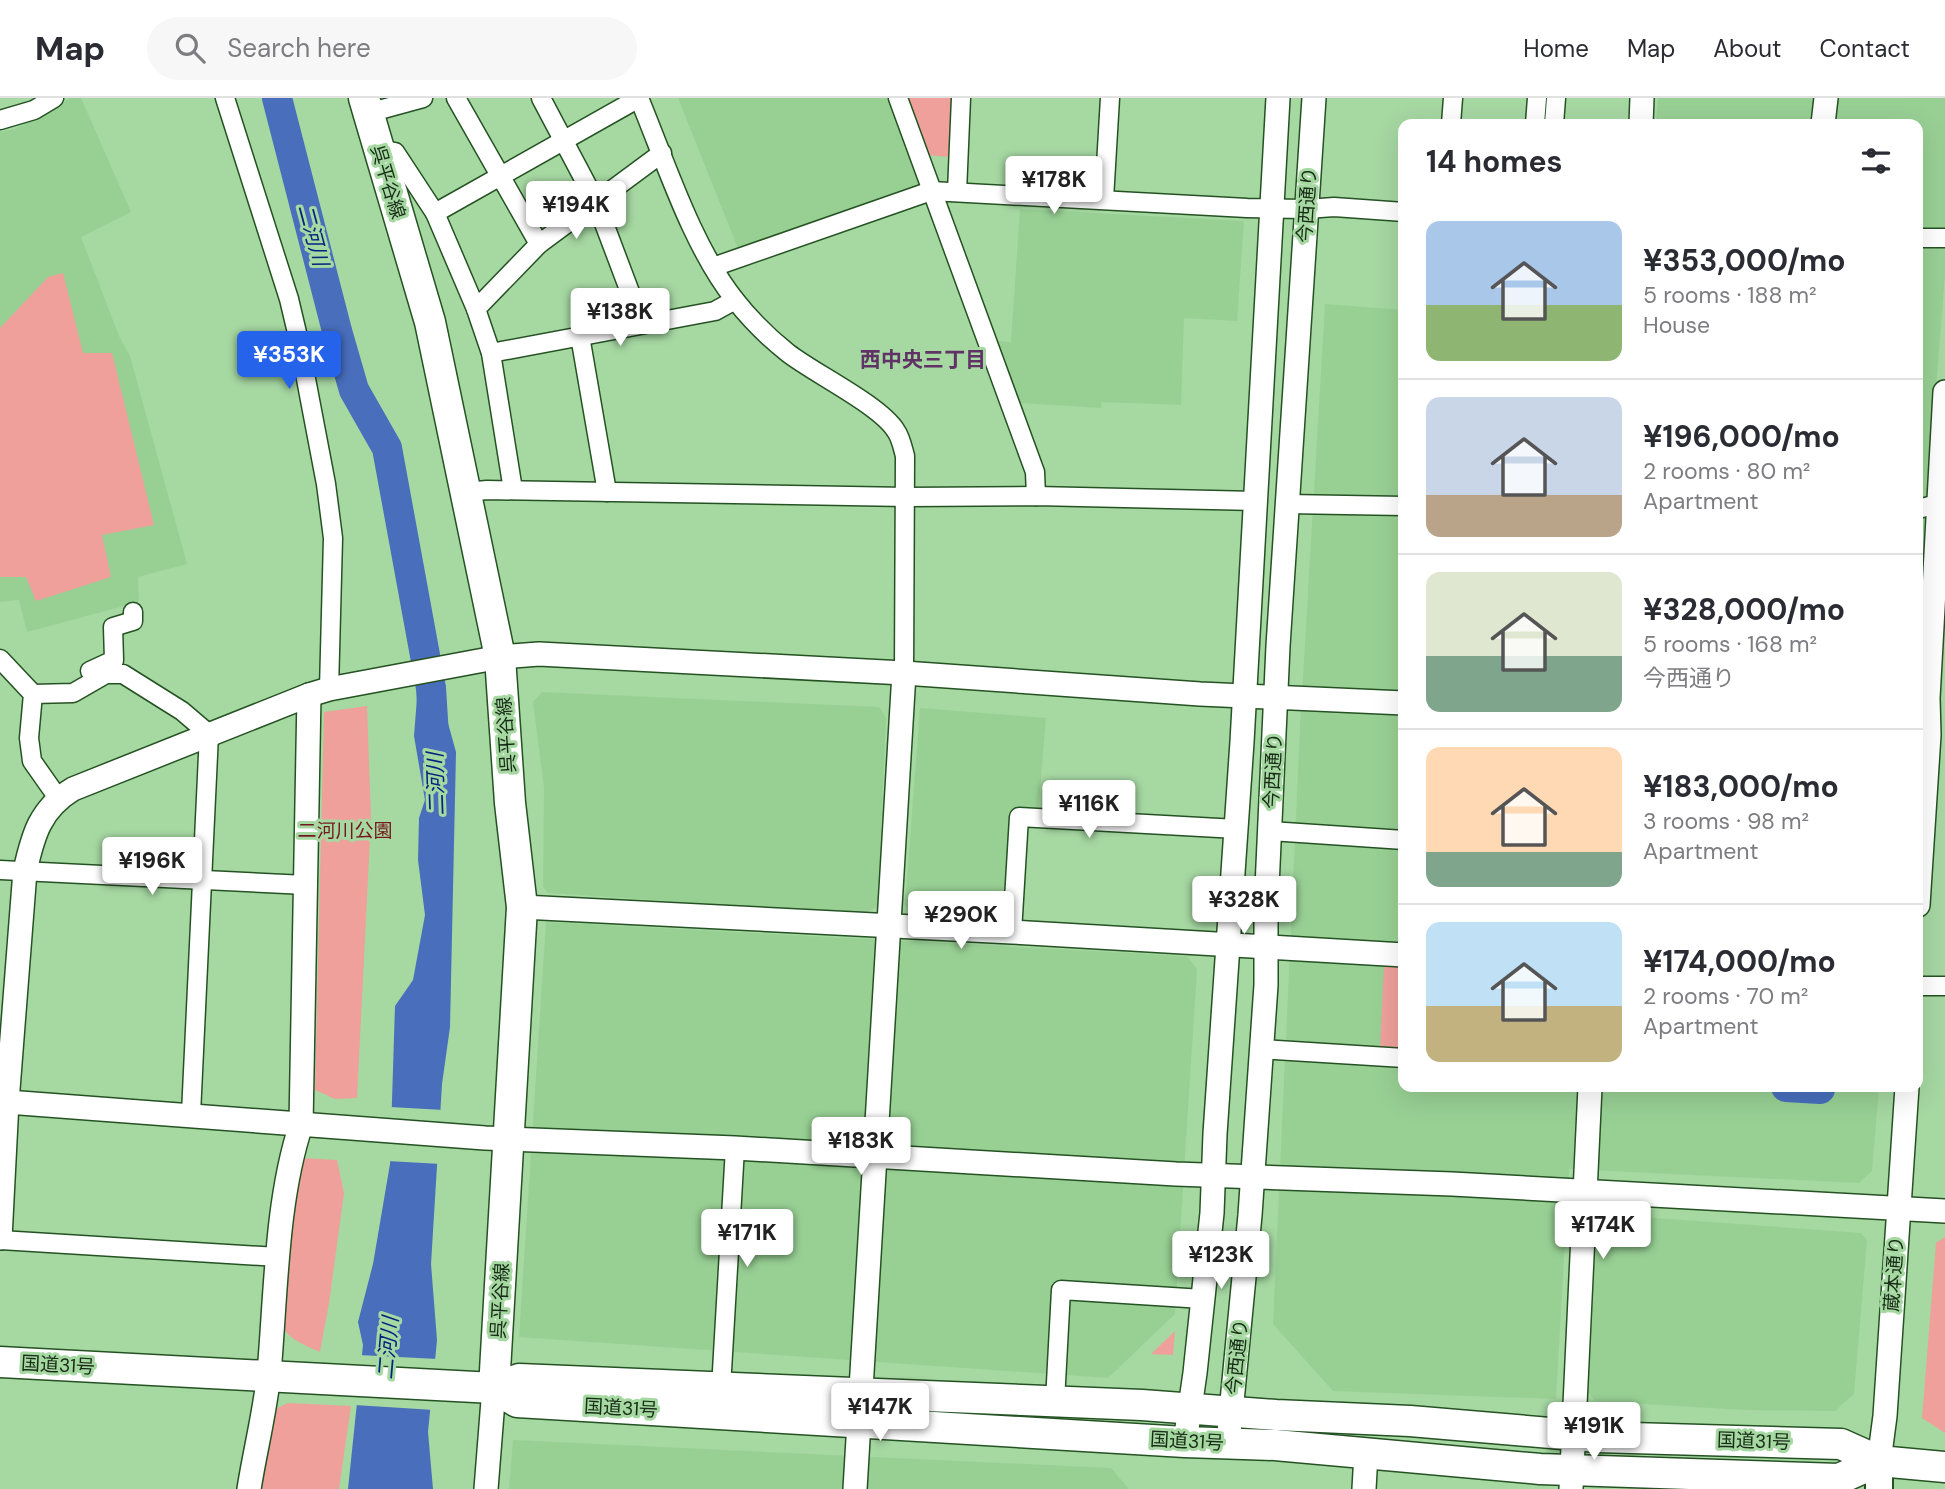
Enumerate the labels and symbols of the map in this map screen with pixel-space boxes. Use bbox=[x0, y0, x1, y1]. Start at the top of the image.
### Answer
street label: 呉平谷線 bbox=[365, 142, 411, 222]
pin: ¥178K bbox=[1005, 156, 1103, 216]
street label: 今西通り bbox=[1292, 166, 1322, 244]
pin: ¥194K bbox=[527, 181, 625, 241]
water label: 二河川 bbox=[291, 201, 335, 271]
pin: ¥138K bbox=[571, 288, 669, 348]
pin: ¥353K bbox=[240, 331, 338, 391]
district label: 西中央三丁目 bbox=[860, 346, 986, 374]
street label: 呉平谷線 bbox=[491, 696, 521, 774]
street label: 今西通り bbox=[1259, 732, 1287, 810]
water label: 二河川 bbox=[421, 750, 451, 816]
pin: ¥116K bbox=[1040, 780, 1138, 840]
park label: 二河川公園 bbox=[297, 818, 393, 843]
pin: ¥196K bbox=[103, 838, 201, 897]
pin: ¥328K bbox=[1195, 876, 1293, 936]
pin: ¥290K bbox=[912, 892, 1010, 951]
pin: ¥183K bbox=[812, 1118, 910, 1177]
pin: ¥174K bbox=[1554, 1202, 1652, 1261]
pin: ¥171K bbox=[698, 1210, 796, 1269]
pin: ¥123K bbox=[1172, 1232, 1270, 1291]
street label: 蔵本通り bbox=[1879, 1235, 1909, 1313]
street label: 呉平谷線 bbox=[486, 1262, 514, 1340]
water label: 二河川 bbox=[371, 1313, 405, 1381]
street label: 今西通り bbox=[1221, 1318, 1253, 1396]
street label: 国道31号 bbox=[20, 1351, 96, 1379]
pin: ¥147K bbox=[831, 1384, 929, 1443]
street label: 国道31号 bbox=[583, 1394, 659, 1422]
pin: ¥191K bbox=[1545, 1402, 1643, 1462]
street label: 国道31号 bbox=[1149, 1427, 1225, 1455]
street label: 国道31号 bbox=[1717, 1427, 1791, 1455]

